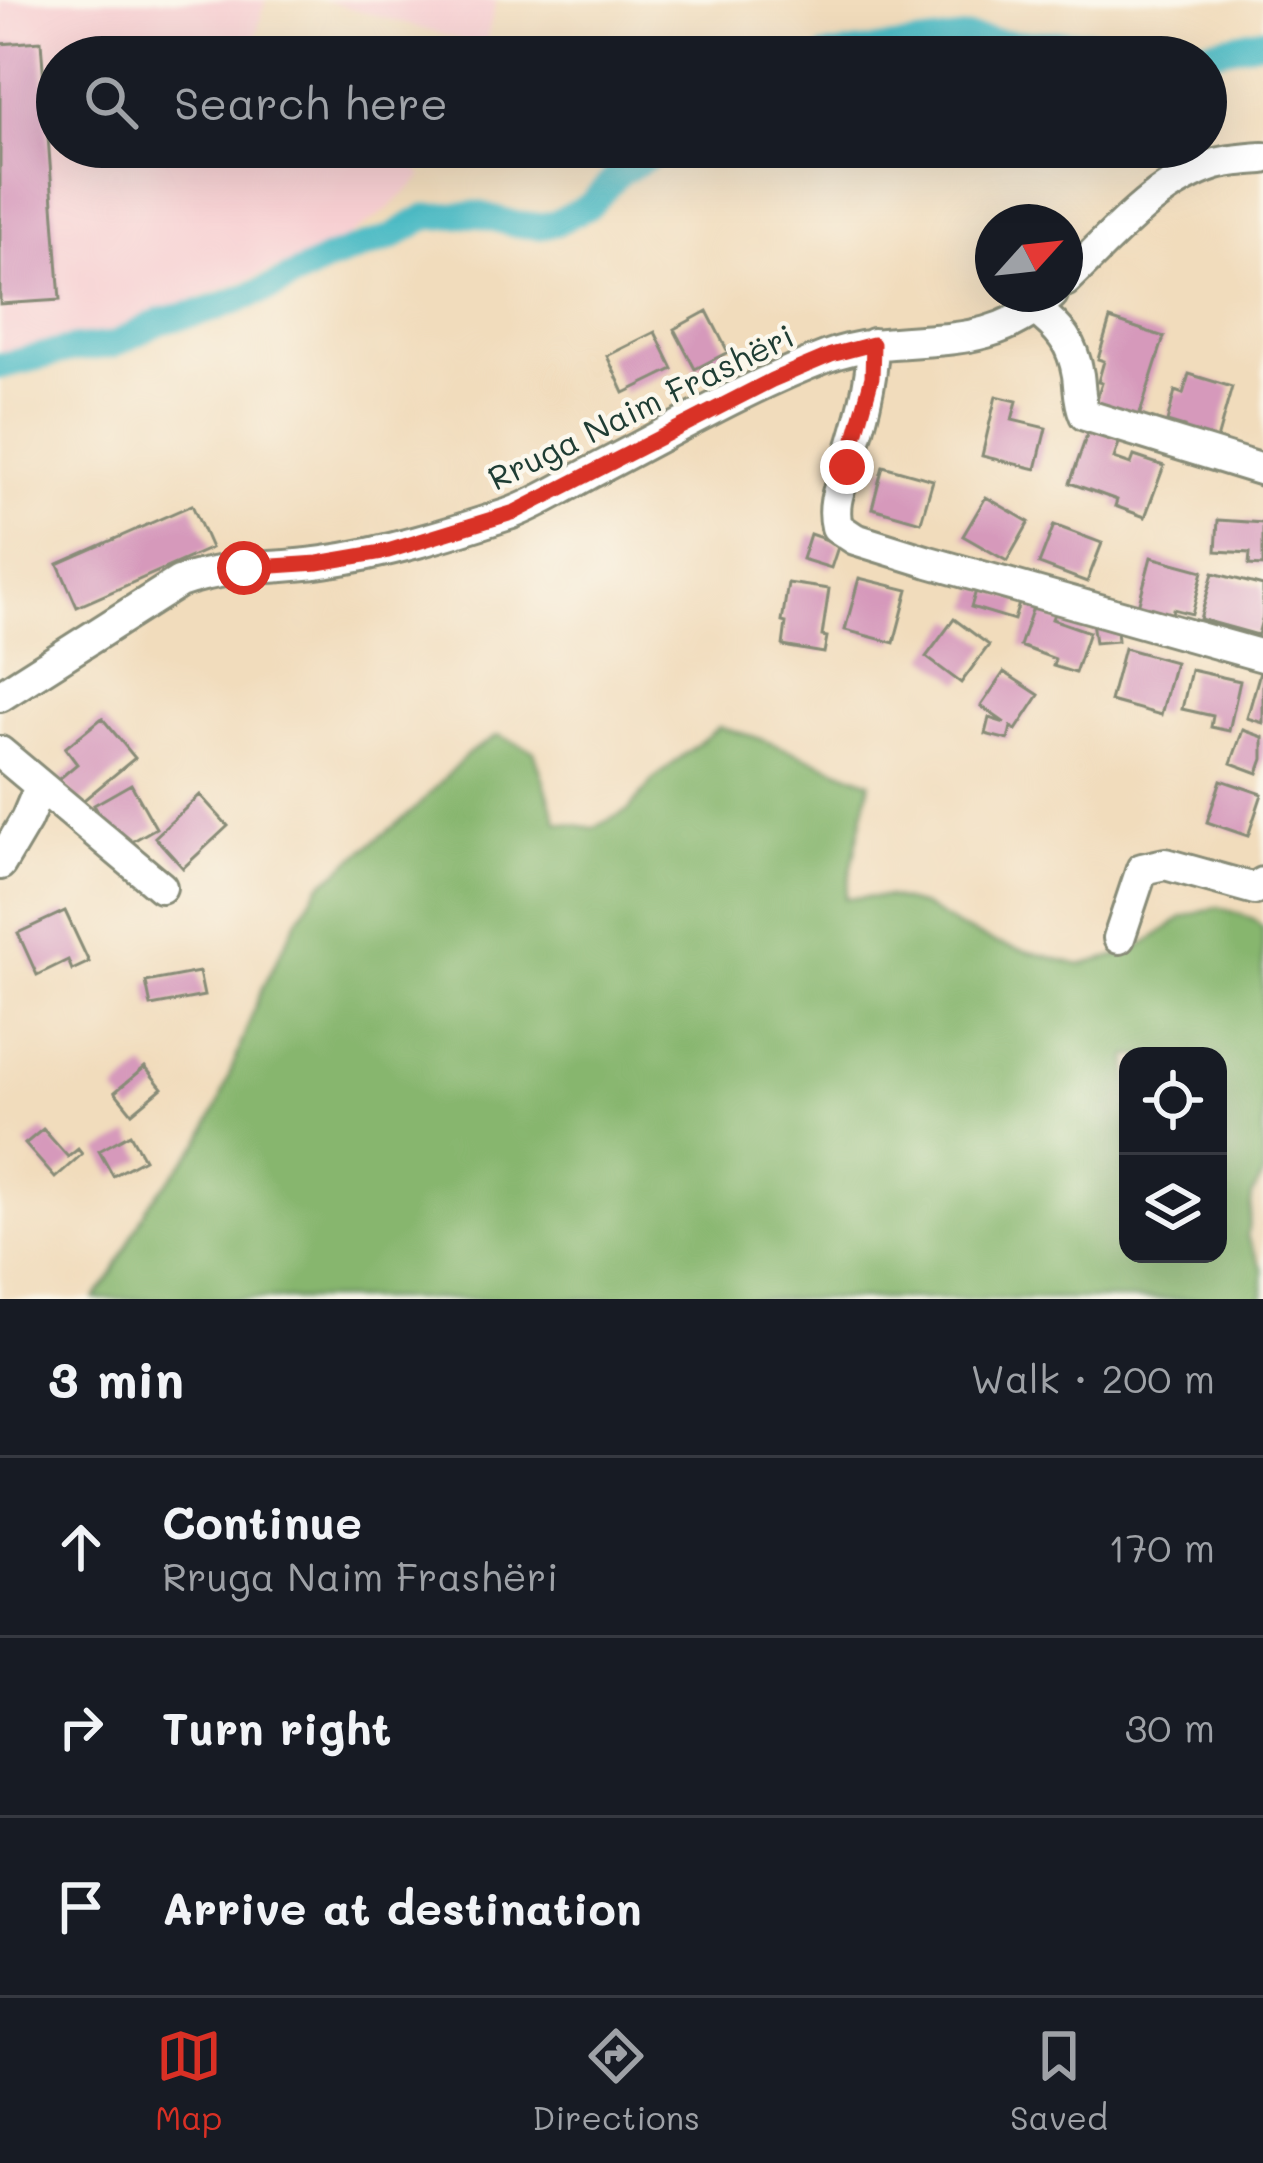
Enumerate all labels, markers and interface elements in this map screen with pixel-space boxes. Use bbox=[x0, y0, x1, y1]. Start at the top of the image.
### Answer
search box bbox=[36, 36, 1227, 168]
icon: search bbox=[78, 69, 144, 135]
text: Search here bbox=[174, 73, 448, 131]
north arrow bbox=[975, 204, 1083, 312]
street label: Rruga Naim Frashëri bbox=[480, 313, 800, 498]
route end bbox=[820, 440, 874, 494]
route start bbox=[217, 541, 271, 595]
map controls bbox=[1119, 1047, 1227, 1263]
button: locate bbox=[1119, 1047, 1227, 1155]
button: layers bbox=[1119, 1155, 1227, 1263]
text: 3 min bbox=[48, 1344, 184, 1411]
text: Walk · 200 m bbox=[971, 1352, 1215, 1403]
text: Continue bbox=[162, 1492, 362, 1550]
icon: ahead bbox=[48, 1514, 114, 1580]
text: 170 m bbox=[1108, 1521, 1215, 1572]
text: Rruga Naim Frashëri bbox=[162, 1550, 558, 1601]
icon: right bbox=[48, 1694, 114, 1760]
text: Turn right bbox=[162, 1698, 391, 1756]
text: 30 m bbox=[1125, 1701, 1215, 1752]
icon: arrive bbox=[48, 1874, 114, 1940]
text: Arrive at destination bbox=[162, 1878, 642, 1936]
tab: Map bbox=[155, 2023, 222, 2138]
tab: Directions bbox=[532, 2023, 700, 2138]
tab: Saved bbox=[1010, 2023, 1108, 2138]

